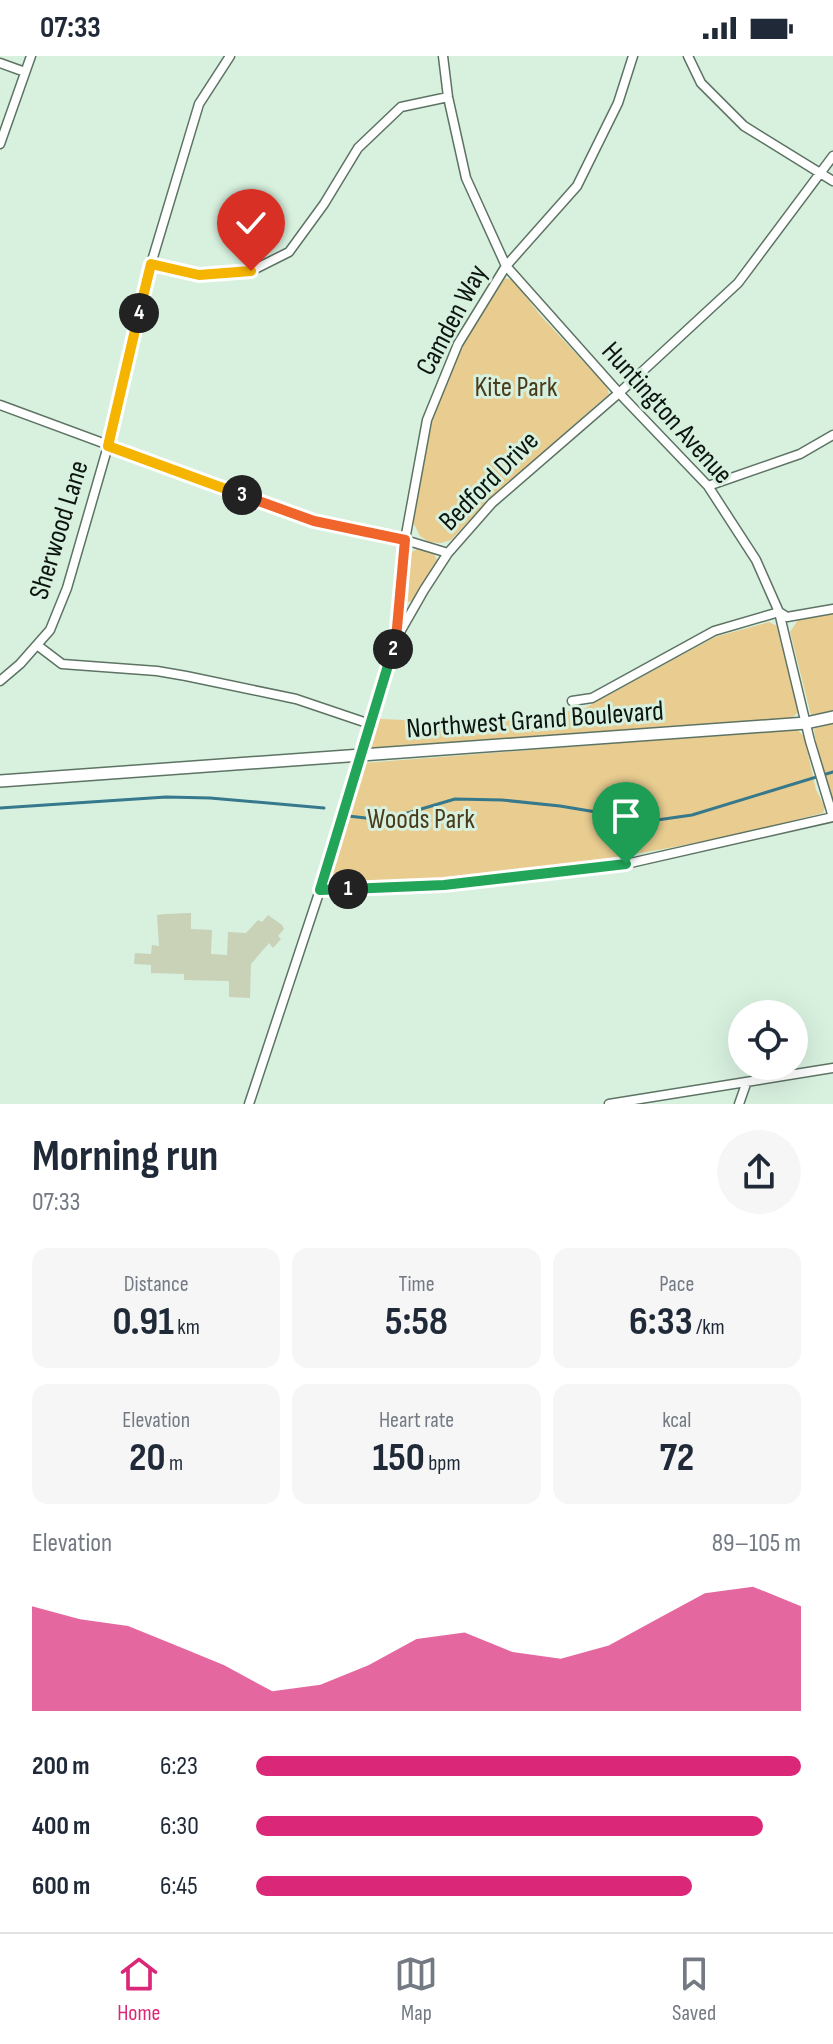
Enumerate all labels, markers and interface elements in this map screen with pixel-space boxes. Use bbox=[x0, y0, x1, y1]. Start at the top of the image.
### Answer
text: 07:33 bbox=[40, 10, 101, 46]
pin bbox=[217, 189, 285, 271]
icon: check bbox=[229, 201, 273, 245]
street label: Camden Way bbox=[409, 259, 495, 381]
pin: 4 bbox=[119, 293, 159, 333]
text: 4 bbox=[134, 299, 144, 326]
street label: Huntington Avenue bbox=[595, 335, 739, 491]
park label: Kite Park bbox=[475, 371, 558, 404]
street label: Bedford Drive bbox=[432, 424, 546, 538]
street label: Sherwood Lane bbox=[22, 457, 96, 603]
pin: 3 bbox=[222, 475, 262, 515]
text: 3 bbox=[237, 481, 247, 508]
pin: 2 bbox=[373, 629, 413, 669]
text: 2 bbox=[388, 635, 398, 662]
street label: Northwest Grand Boulevard bbox=[405, 695, 665, 745]
pin bbox=[592, 782, 660, 864]
icon: arrive bbox=[604, 794, 648, 838]
park label: Woods Park bbox=[367, 803, 475, 836]
pin: 1 bbox=[328, 869, 368, 909]
text: 1 bbox=[344, 875, 352, 902]
map controls bbox=[728, 1000, 808, 1080]
button: locate bbox=[728, 1000, 808, 1080]
text: Morning run bbox=[32, 1130, 218, 1183]
button: share bbox=[717, 1130, 801, 1214]
text: 07:33 bbox=[32, 1187, 81, 1218]
text: Distance bbox=[124, 1271, 189, 1298]
text: Time bbox=[398, 1271, 434, 1298]
text: Pace bbox=[659, 1271, 694, 1298]
text: 0.91 bbox=[112, 1298, 174, 1346]
text: 5:58 bbox=[385, 1298, 448, 1346]
text: 6:33 bbox=[629, 1298, 693, 1346]
text: km bbox=[174, 1314, 200, 1341]
text: /km bbox=[693, 1314, 725, 1341]
text: Elevation bbox=[122, 1407, 190, 1434]
text: Heart rate bbox=[379, 1407, 454, 1434]
text: kcal bbox=[662, 1407, 691, 1434]
text: 20 bbox=[129, 1434, 166, 1482]
text: 150 bbox=[372, 1434, 425, 1482]
text: 72 bbox=[659, 1434, 694, 1482]
text: m bbox=[166, 1450, 183, 1477]
text: bpm bbox=[425, 1450, 461, 1477]
text: Elevation bbox=[32, 1528, 112, 1559]
text: 89–105 m bbox=[712, 1528, 801, 1559]
text: 200 m bbox=[32, 1751, 89, 1782]
text: 6:23 bbox=[160, 1751, 198, 1782]
text: 400 m bbox=[32, 1811, 90, 1842]
text: 6:30 bbox=[160, 1811, 199, 1842]
text: 600 m bbox=[32, 1871, 90, 1902]
text: 6:45 bbox=[160, 1871, 198, 1902]
tab: Home bbox=[117, 1952, 161, 2027]
tab: Map bbox=[394, 1952, 438, 2027]
tab: Saved bbox=[672, 1952, 716, 2027]

